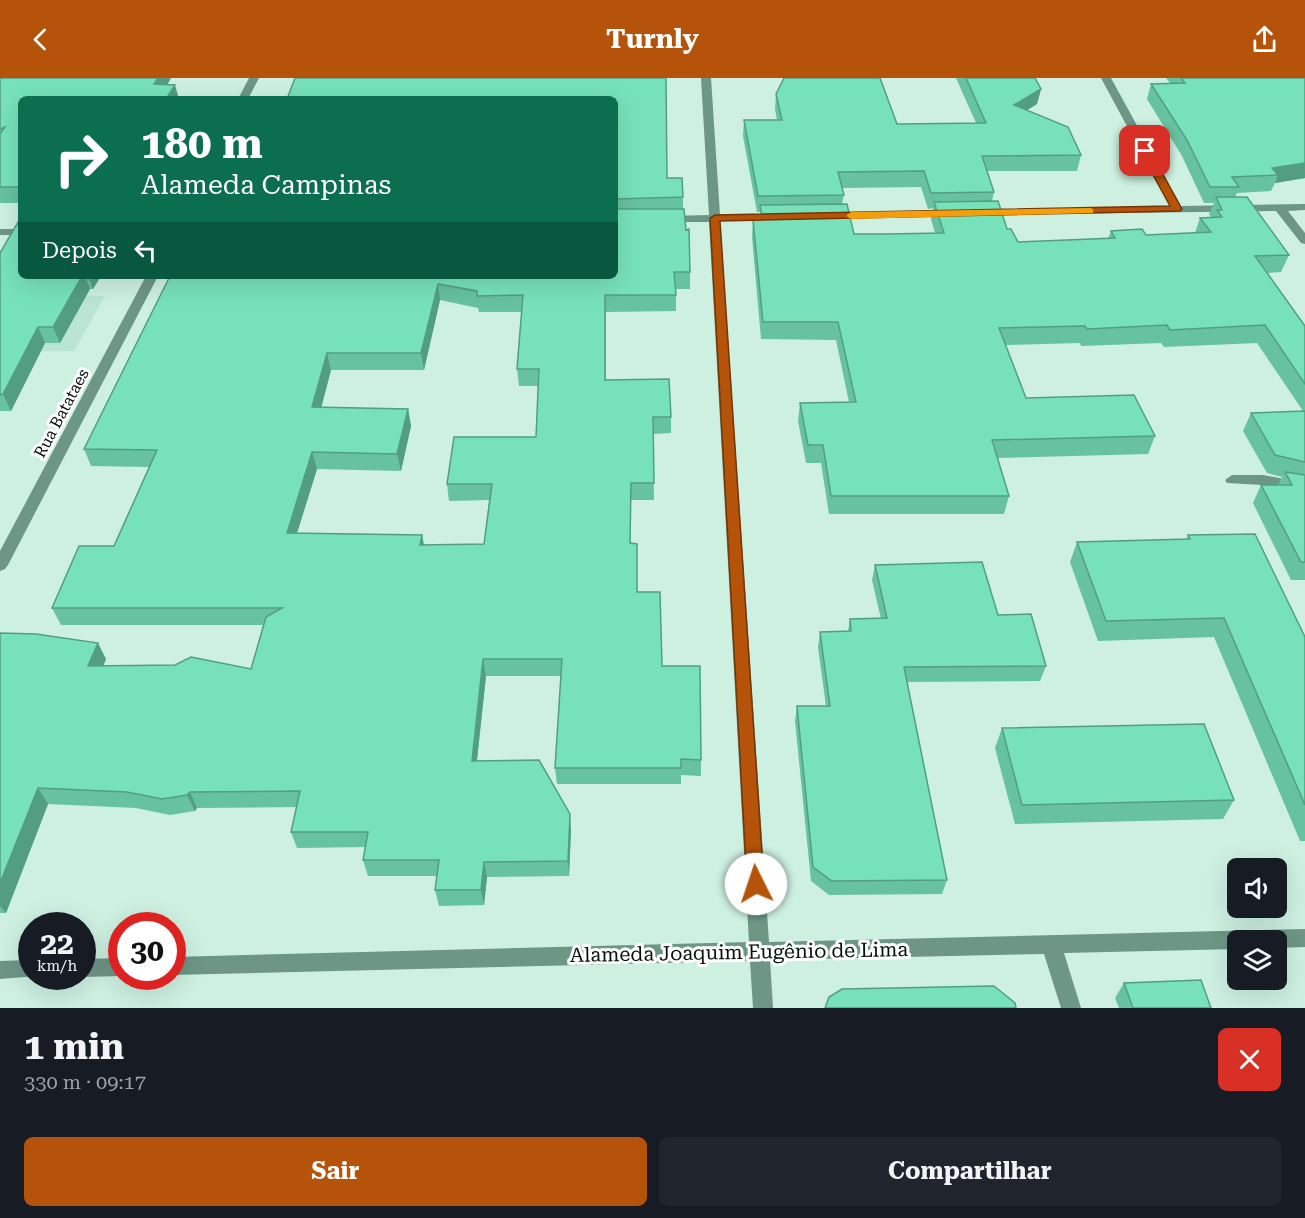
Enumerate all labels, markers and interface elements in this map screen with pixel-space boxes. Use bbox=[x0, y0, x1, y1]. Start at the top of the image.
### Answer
icon: back bbox=[24, 23, 57, 56]
text: Turnly bbox=[606, 23, 699, 55]
icon: share bbox=[1248, 23, 1281, 56]
text: 180 m bbox=[141, 119, 263, 168]
icon: right bbox=[42, 120, 120, 198]
pin bbox=[1119, 125, 1170, 176]
icon: arrive bbox=[1128, 134, 1161, 167]
text: Alameda Campinas bbox=[141, 169, 391, 201]
icon: left bbox=[129, 234, 162, 267]
text: Depois bbox=[42, 238, 117, 263]
street label: Rua Batataes bbox=[30, 365, 93, 461]
position arrow bbox=[724, 852, 788, 916]
map controls bbox=[1227, 858, 1287, 990]
button: sound bbox=[1227, 858, 1287, 918]
speed limit sign: 30 bbox=[108, 912, 186, 990]
text: 22 bbox=[40, 926, 74, 961]
button: layers bbox=[1227, 930, 1287, 990]
street label: Alameda Joaquim Eugênio de Lima bbox=[570, 937, 908, 967]
text: km/h bbox=[37, 957, 77, 975]
text: 1 min bbox=[24, 1026, 124, 1068]
button: close bbox=[1218, 1028, 1281, 1091]
text: 330 m · 09:17 bbox=[24, 1070, 146, 1094]
button: Sair bbox=[24, 1137, 647, 1206]
button: Compartilhar bbox=[659, 1137, 1281, 1206]

